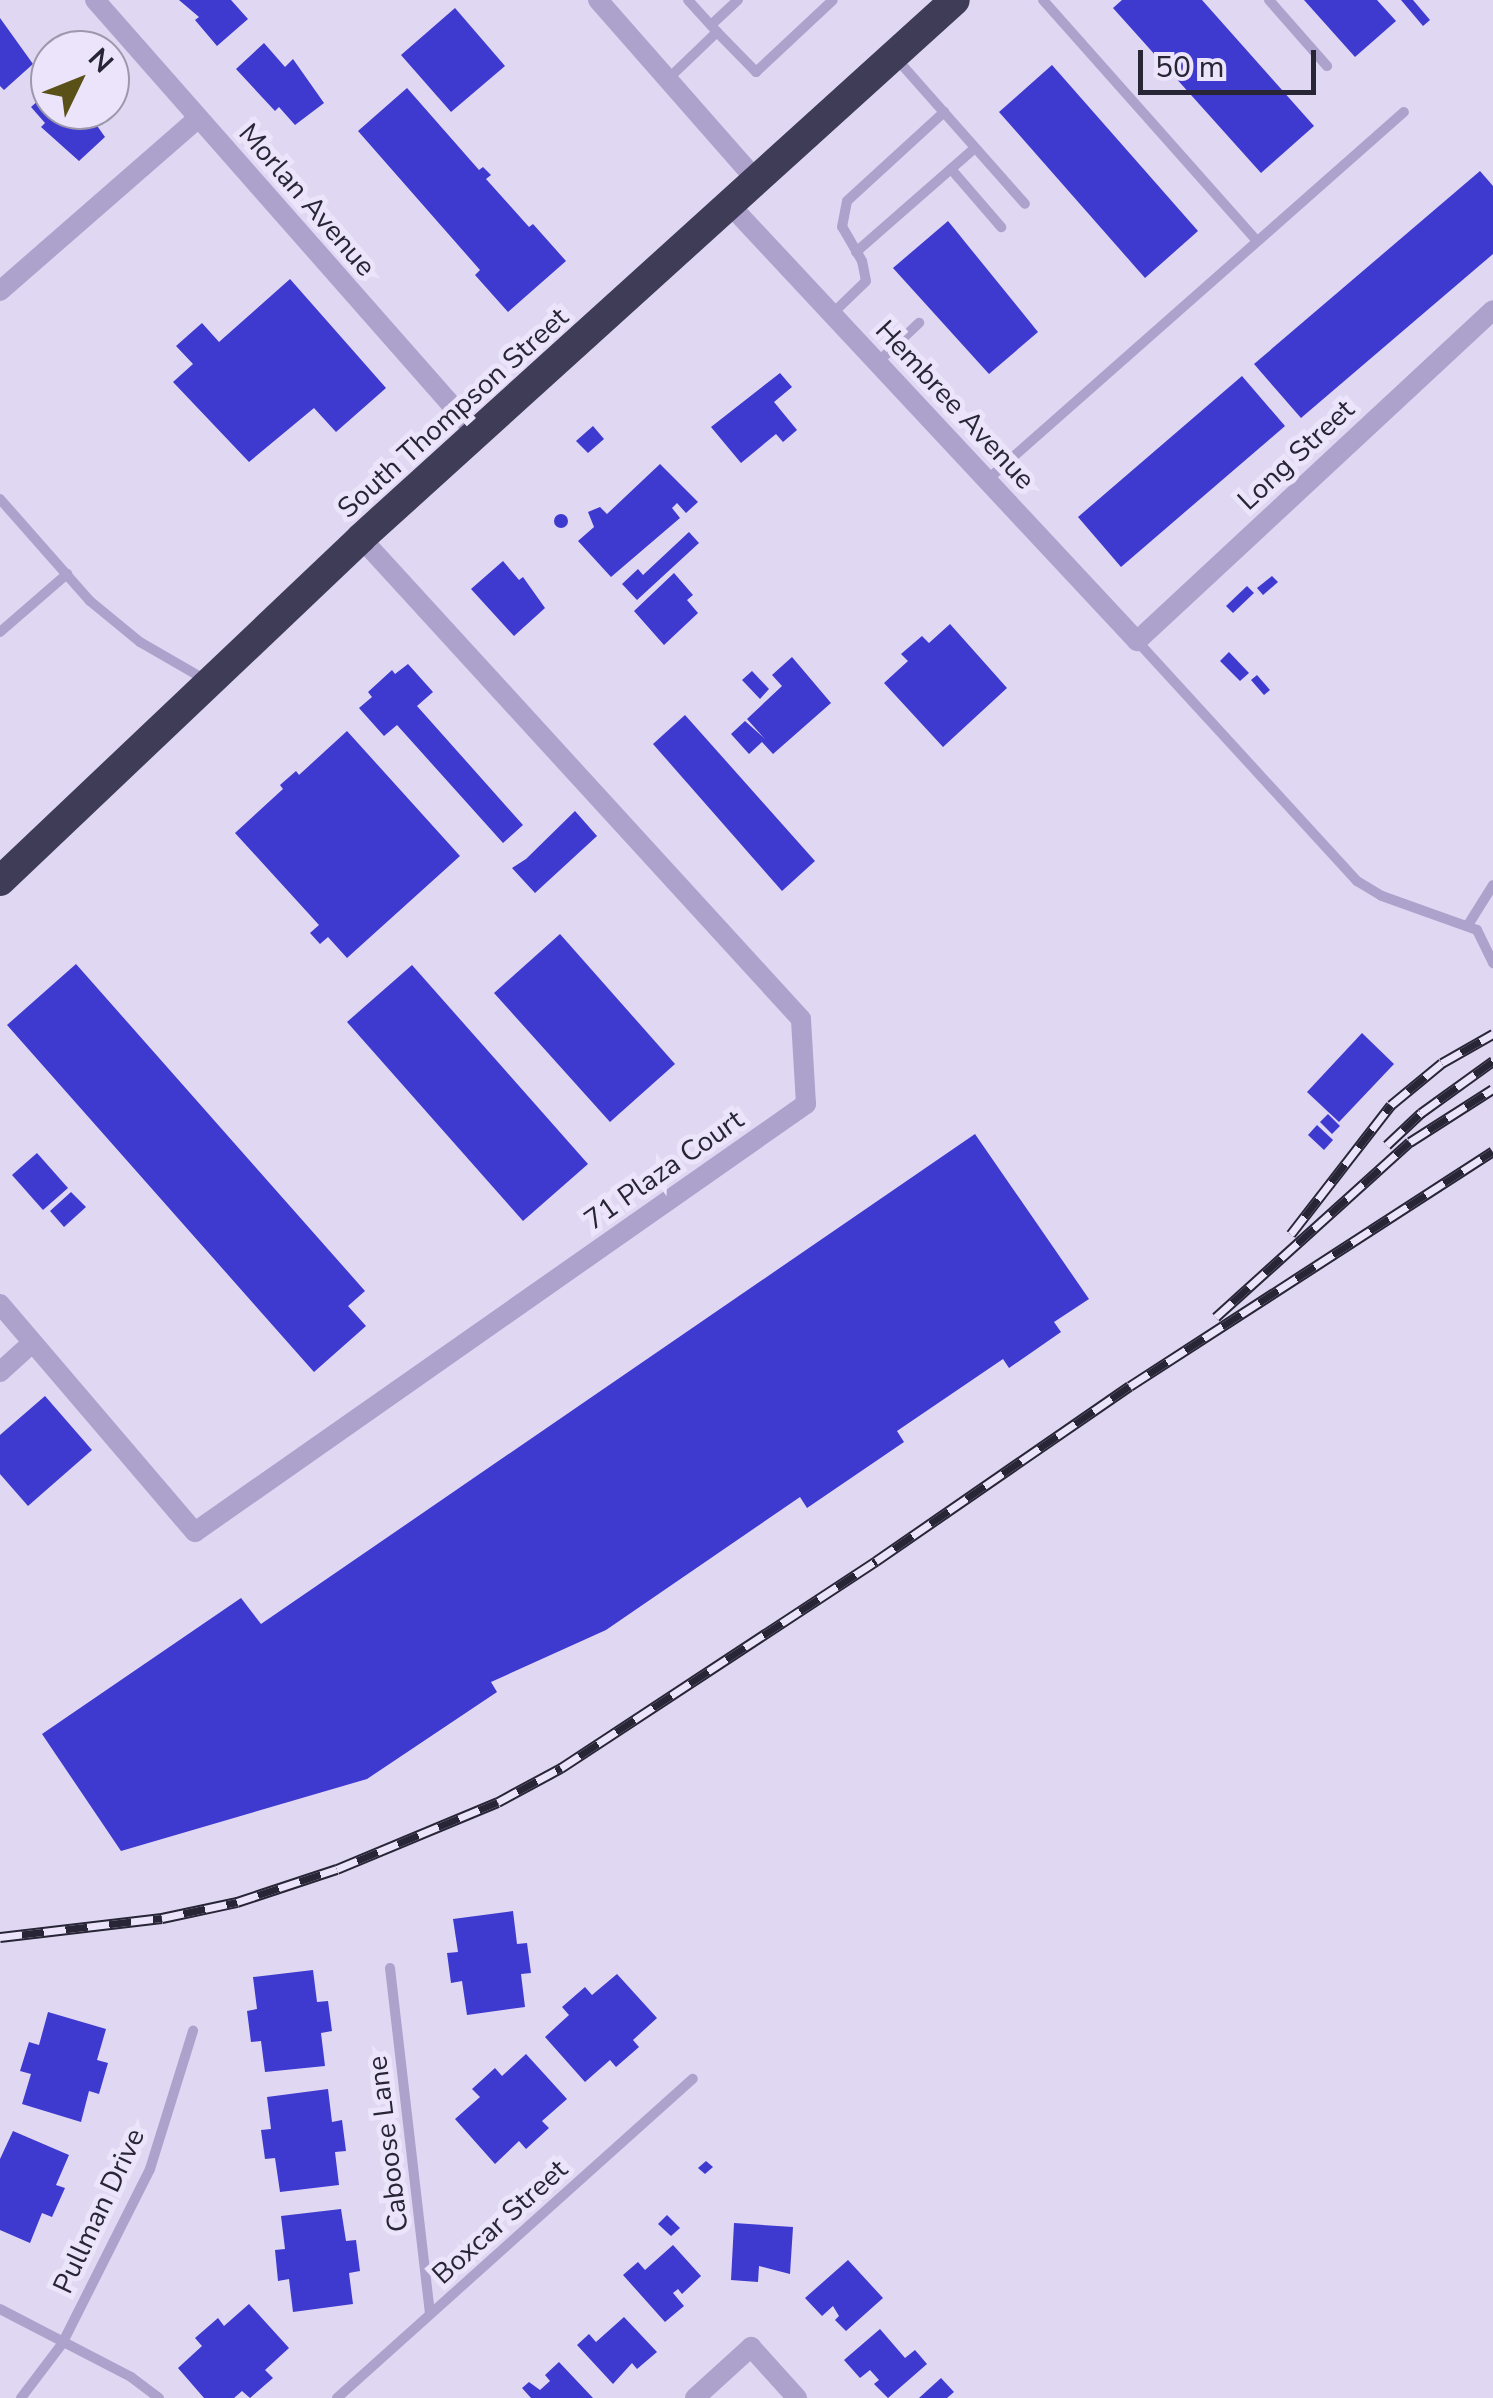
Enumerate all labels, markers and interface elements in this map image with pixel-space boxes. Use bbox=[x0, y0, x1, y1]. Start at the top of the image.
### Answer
north arrow bbox=[30, 30, 130, 130]
scale bar bbox=[1143, 30, 1320, 92]
text: N bbox=[79, 40, 122, 82]
text: 50 m bbox=[1155, 47, 1224, 88]
street label: Morlan Avenue bbox=[232, 117, 382, 283]
street label: South Thompson Street bbox=[331, 301, 575, 525]
street label: Hembree Avenue bbox=[868, 314, 1042, 496]
street label: Long Street bbox=[1231, 393, 1361, 517]
street label: 71 Plaza Court bbox=[578, 1103, 750, 1237]
street label: Caboose Lane bbox=[361, 2054, 415, 2234]
street label: Pullman Drive bbox=[46, 2123, 152, 2299]
street label: Boxcar Street bbox=[426, 2153, 574, 2291]

